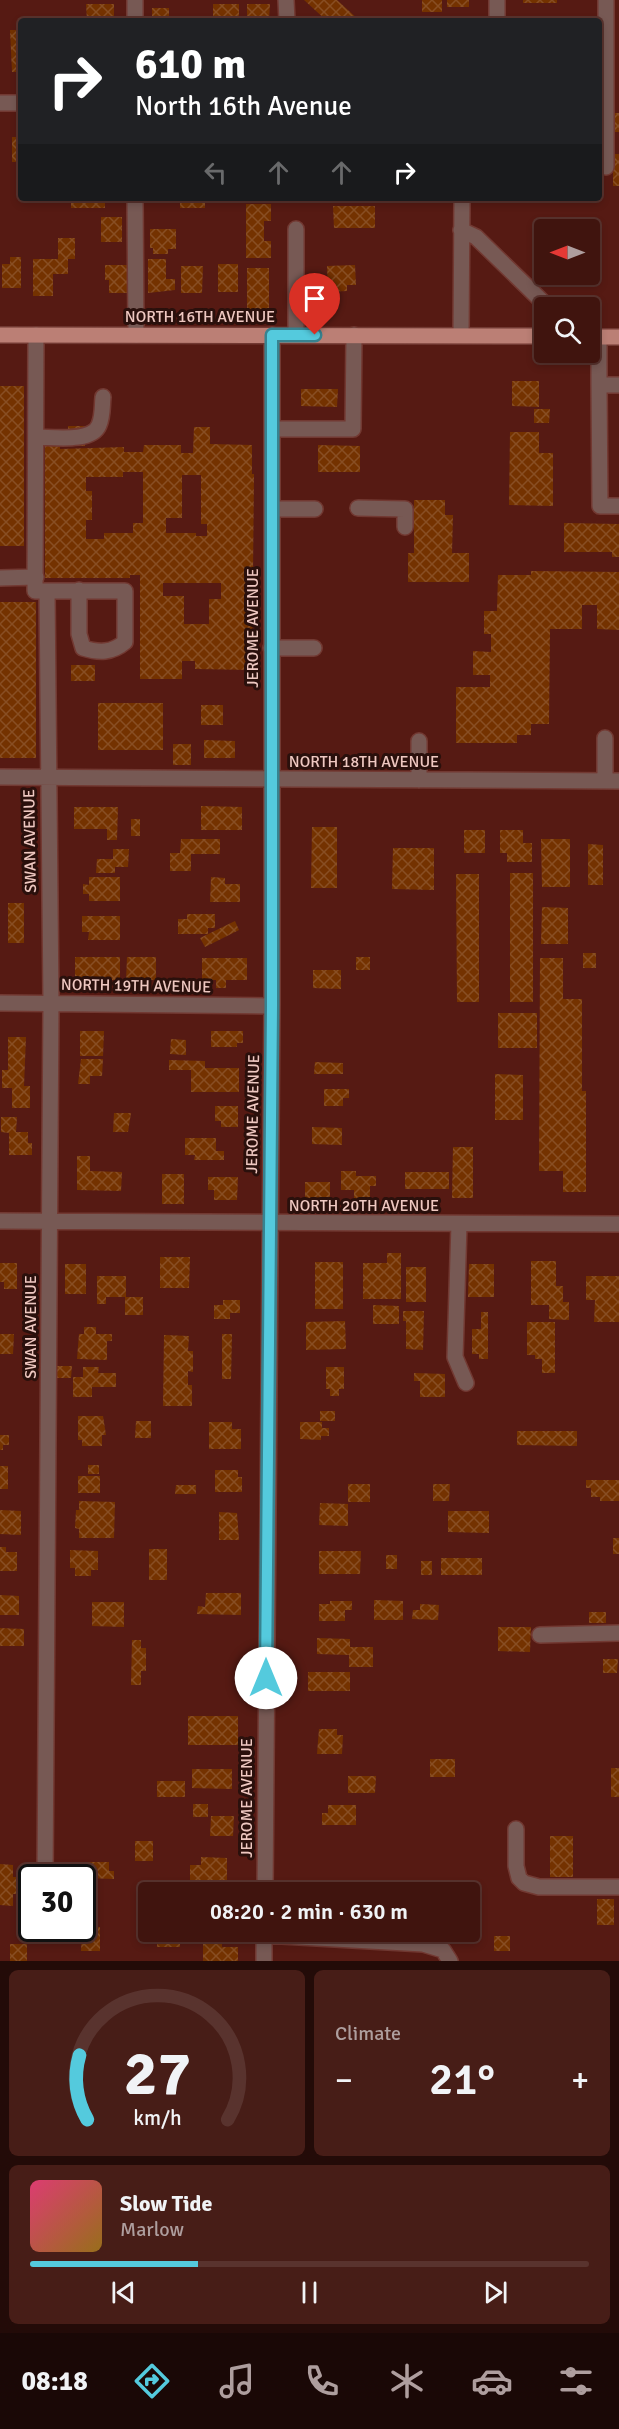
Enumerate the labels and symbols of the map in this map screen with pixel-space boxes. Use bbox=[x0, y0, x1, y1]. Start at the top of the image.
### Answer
north arrow bbox=[534, 219, 600, 285]
pin bbox=[289, 273, 340, 335]
street label: NORTH 16TH AVENUE bbox=[125, 307, 275, 327]
street label: JEROME AVENUE bbox=[243, 568, 263, 688]
street label: NORTH 18TH AVENUE bbox=[289, 752, 439, 772]
street label: SWAN AVENUE bbox=[19, 789, 41, 893]
street label: NORTH 19TH AVENUE bbox=[61, 975, 211, 997]
street label: JEROME AVENUE bbox=[242, 1054, 264, 1174]
street label: NORTH 20TH AVENUE bbox=[289, 1196, 439, 1216]
street label: SWAN AVENUE bbox=[21, 1275, 41, 1379]
position arrow bbox=[234, 1646, 298, 1710]
street label: JEROME AVENUE bbox=[237, 1738, 257, 1858]
speed limit sign: 30 bbox=[18, 1864, 96, 1942]

